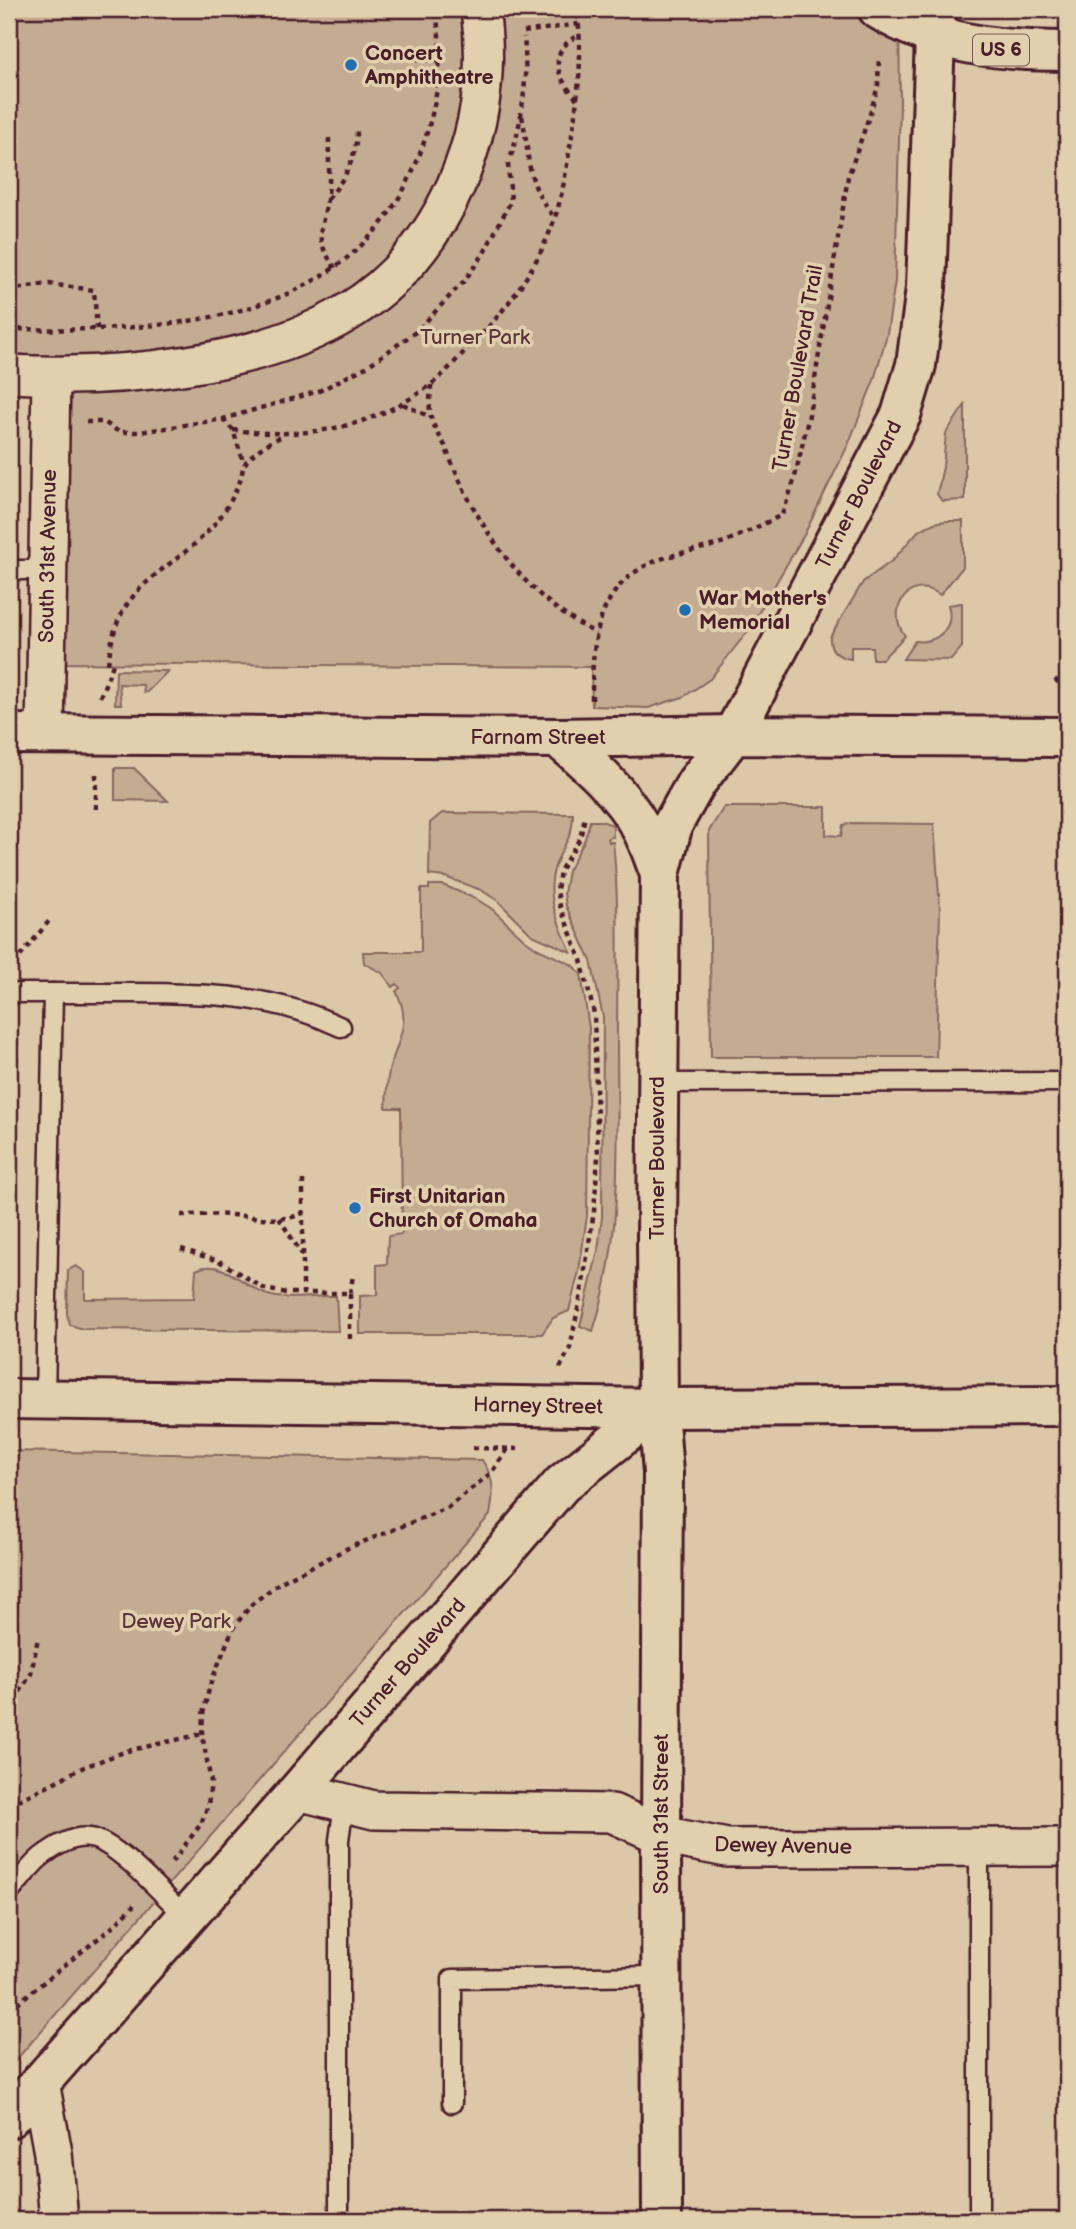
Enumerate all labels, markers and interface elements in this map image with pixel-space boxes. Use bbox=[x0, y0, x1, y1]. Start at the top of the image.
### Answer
road number: US 6 bbox=[973, 34, 1029, 66]
place label: Concert Amphitheatre bbox=[364, 41, 494, 90]
marker: Concert Amphitheatre bbox=[343, 57, 359, 73]
street label: Turner Boulevard Trail bbox=[768, 263, 828, 473]
park label: Turner Park bbox=[420, 325, 531, 350]
street label: Turner Boulevard bbox=[811, 416, 907, 574]
street label: South 31st Avenue bbox=[34, 469, 62, 643]
place label: War Mother's Memorial bbox=[699, 586, 827, 635]
marker: War Mother's Memorial bbox=[677, 602, 693, 618]
street label: Farnam Street bbox=[470, 725, 606, 750]
street label: Turner Boulevard bbox=[645, 1076, 670, 1240]
place label: First Unitarian Church of Omaha bbox=[369, 1184, 538, 1233]
marker: First Unitarian Church of Omaha bbox=[347, 1200, 363, 1216]
street label: Harney Street bbox=[473, 1392, 604, 1420]
street label: Turner Boulevard bbox=[345, 1593, 471, 1733]
park label: Dewey Park bbox=[121, 1609, 231, 1634]
street label: South 31st Street bbox=[649, 1733, 674, 1894]
street label: Dewey Avenue bbox=[714, 1832, 852, 1860]

